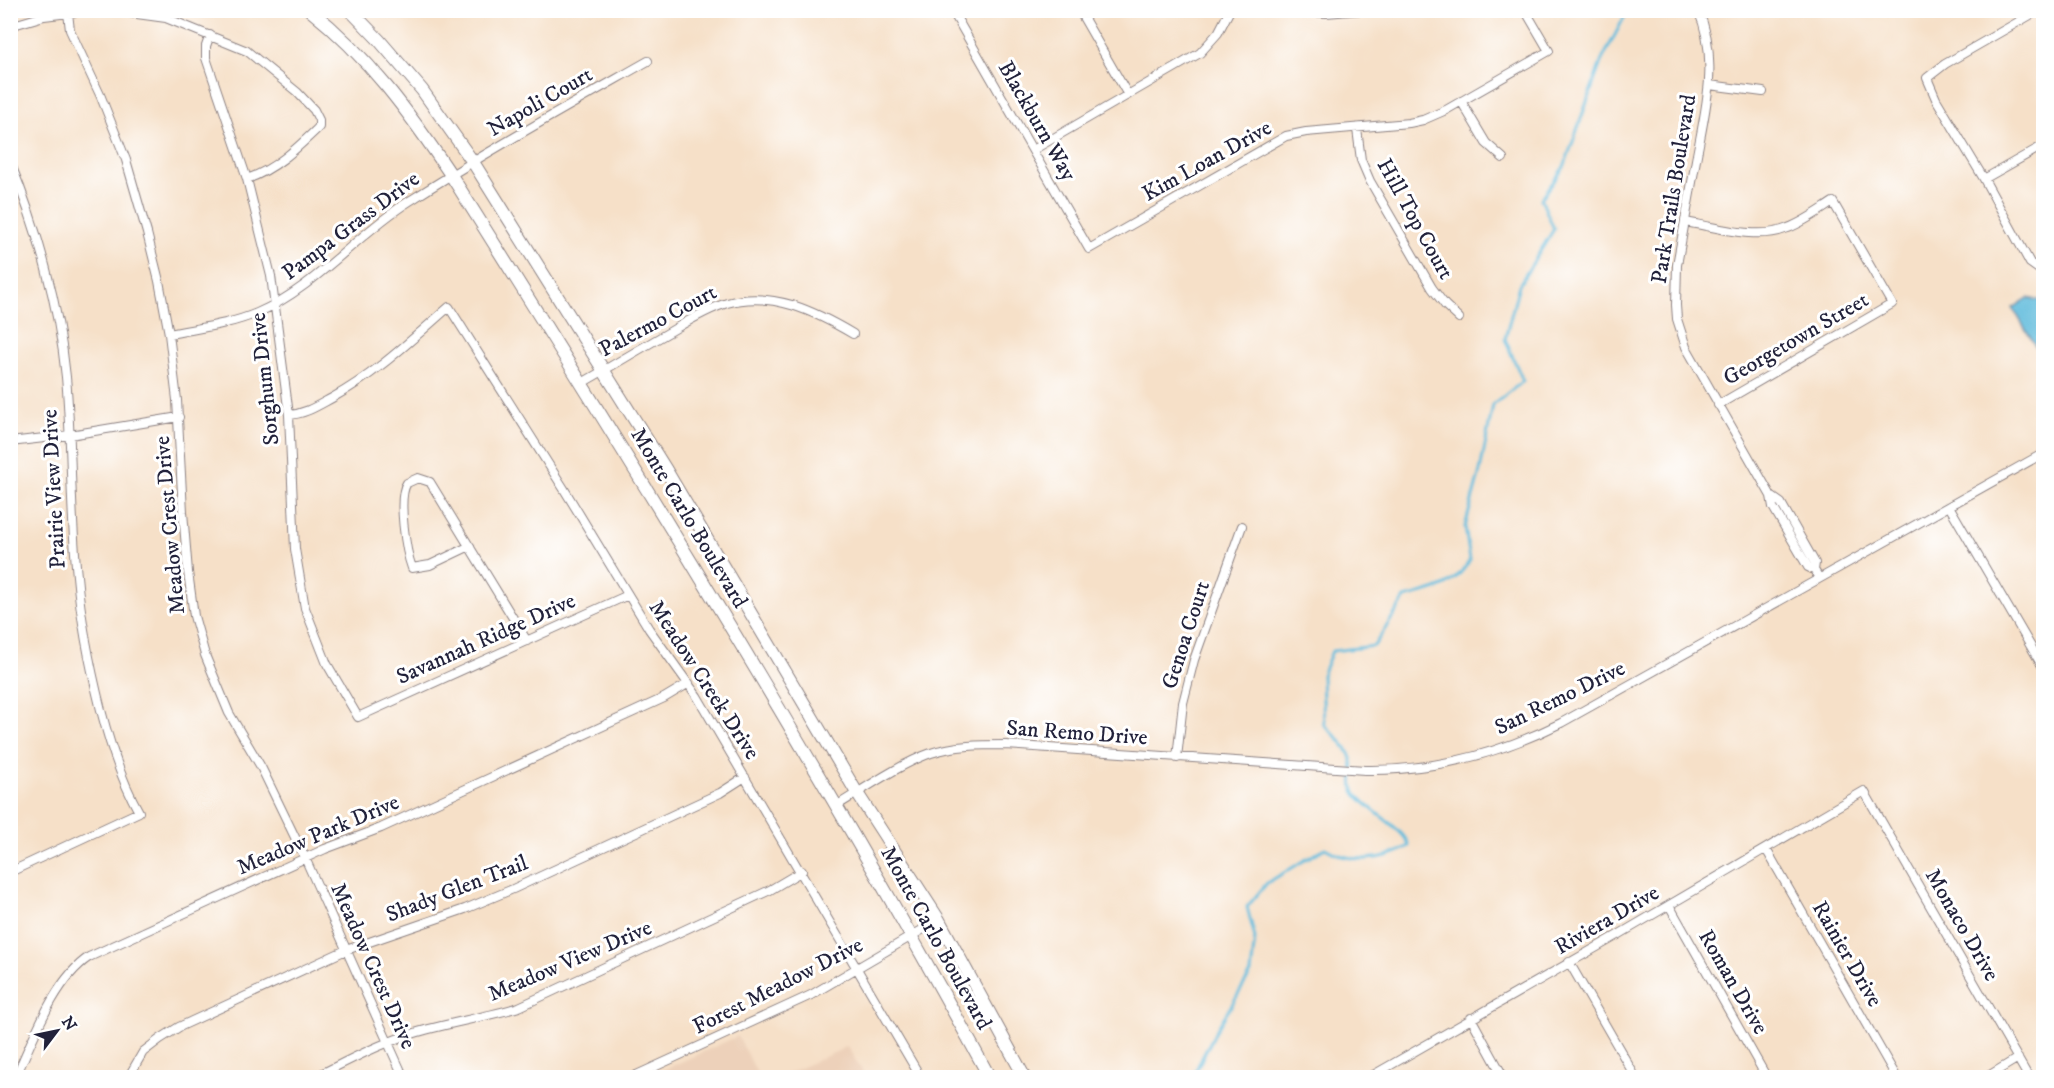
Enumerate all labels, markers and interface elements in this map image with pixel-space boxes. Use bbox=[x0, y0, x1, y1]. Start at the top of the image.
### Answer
street label: Blackburn Way bbox=[992, 56, 1082, 186]
street label: Napoli Court bbox=[483, 61, 597, 143]
street label: Park Trails Boulevard bbox=[1646, 92, 1702, 285]
street label: Kim Loan Drive bbox=[1138, 114, 1276, 208]
street label: Hill Top Court bbox=[1371, 154, 1459, 284]
street label: Pampa Grass Drive bbox=[277, 166, 425, 286]
street label: Palermo Court bbox=[595, 279, 721, 363]
street label: Georgetown Street bbox=[1719, 287, 1873, 391]
street label: Sorghum Drive bbox=[245, 311, 285, 447]
street label: Prairie View Drive bbox=[36, 408, 72, 570]
street label: Monte Carlo Boulevard bbox=[624, 423, 754, 613]
street label: Meadow Crest Drive bbox=[149, 435, 191, 615]
street label: Genoa Court bbox=[1156, 578, 1216, 692]
street label: Savannah Ridge Drive bbox=[392, 587, 580, 691]
street label: Meadow Creek Drive bbox=[643, 595, 765, 765]
street label: San Remo Drive bbox=[1490, 655, 1630, 741]
street label: San Remo Drive bbox=[1005, 715, 1149, 751]
street label: Meadow Park Drive bbox=[233, 789, 403, 881]
street label: Monte Carlo Boulevard bbox=[874, 841, 998, 1035]
street label: Shady Glen Trail bbox=[382, 849, 532, 928]
street label: Monaco Drive bbox=[1919, 864, 2005, 986]
street label: Meadow Crest Drive bbox=[324, 879, 422, 1053]
street label: Riviera Drive bbox=[1550, 879, 1664, 961]
street label: Rainier Drive bbox=[1806, 896, 1888, 1012]
street label: Meadow View Drive bbox=[484, 914, 656, 1008]
street label: Roman Drive bbox=[1692, 925, 1774, 1039]
street label: Forest Meadow Drive bbox=[688, 931, 868, 1041]
north arrow bbox=[27, 1001, 87, 1061]
text: N bbox=[57, 1013, 81, 1034]

